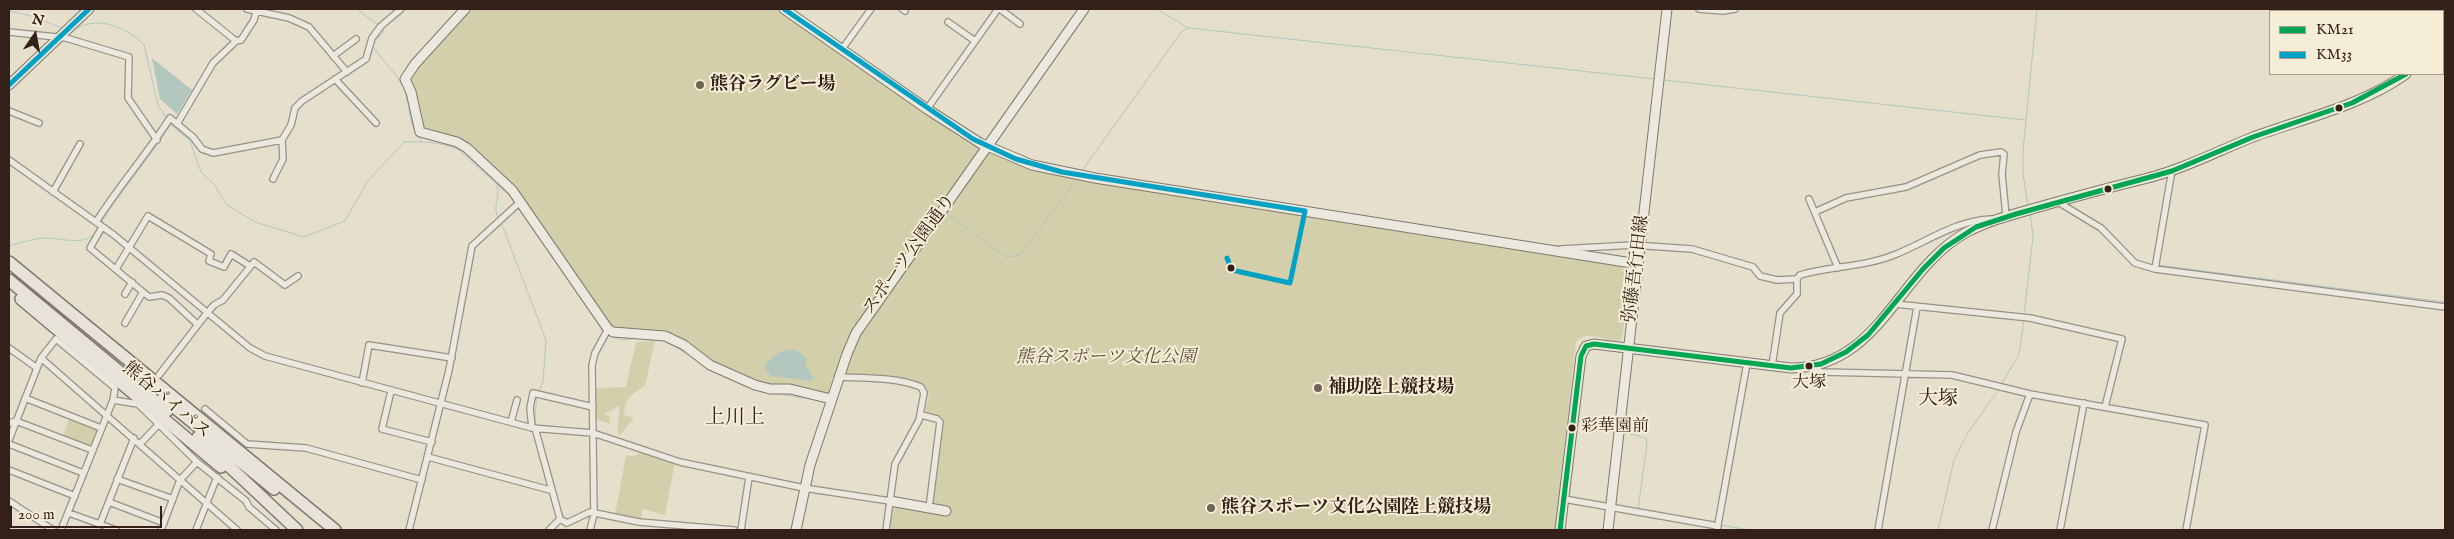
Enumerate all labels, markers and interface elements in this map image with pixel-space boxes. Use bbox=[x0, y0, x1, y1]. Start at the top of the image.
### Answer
north arrow bbox=[10, 10, 60, 60]
text: N bbox=[30, 10, 46, 30]
legend bbox=[2269, 10, 2444, 75]
text: KM21 bbox=[2316, 20, 2354, 39]
text: KM33 bbox=[2316, 45, 2352, 64]
place label: 熊谷ラグビー場 bbox=[710, 74, 835, 96]
marker: 熊谷ラグビー場 bbox=[694, 79, 706, 91]
unlabelled marker bbox=[2334, 103, 2344, 113]
unlabelled marker bbox=[2103, 184, 2113, 194]
street label: スポーツ公園通り bbox=[859, 190, 961, 320]
street label: 弥藤吾行田線 bbox=[1620, 214, 1654, 324]
unlabelled marker bbox=[1226, 263, 1236, 273]
park label: 熊谷スポーツ文化公園 bbox=[1016, 347, 1196, 369]
street label: 熊谷バイパス bbox=[118, 358, 214, 444]
marker: 大塚 bbox=[1804, 361, 1814, 371]
place label: 大塚 bbox=[1792, 374, 1826, 394]
place label: 補助陸上競技場 bbox=[1328, 377, 1454, 399]
marker: 補助陸上競技場 bbox=[1312, 382, 1324, 394]
district label: 大塚 bbox=[1918, 388, 1958, 412]
district label: 上川上 bbox=[705, 407, 765, 431]
place label: 彩華園前 bbox=[1581, 418, 1649, 438]
marker: 彩華園前 bbox=[1567, 423, 1577, 433]
scale bar bbox=[12, 496, 165, 528]
place label: 熊谷スポーツ文化公園陸上競技場 bbox=[1221, 497, 1491, 519]
marker: 熊谷スポーツ文化公園陸上競技場 bbox=[1205, 502, 1217, 514]
text: 200 m bbox=[18, 505, 55, 524]

